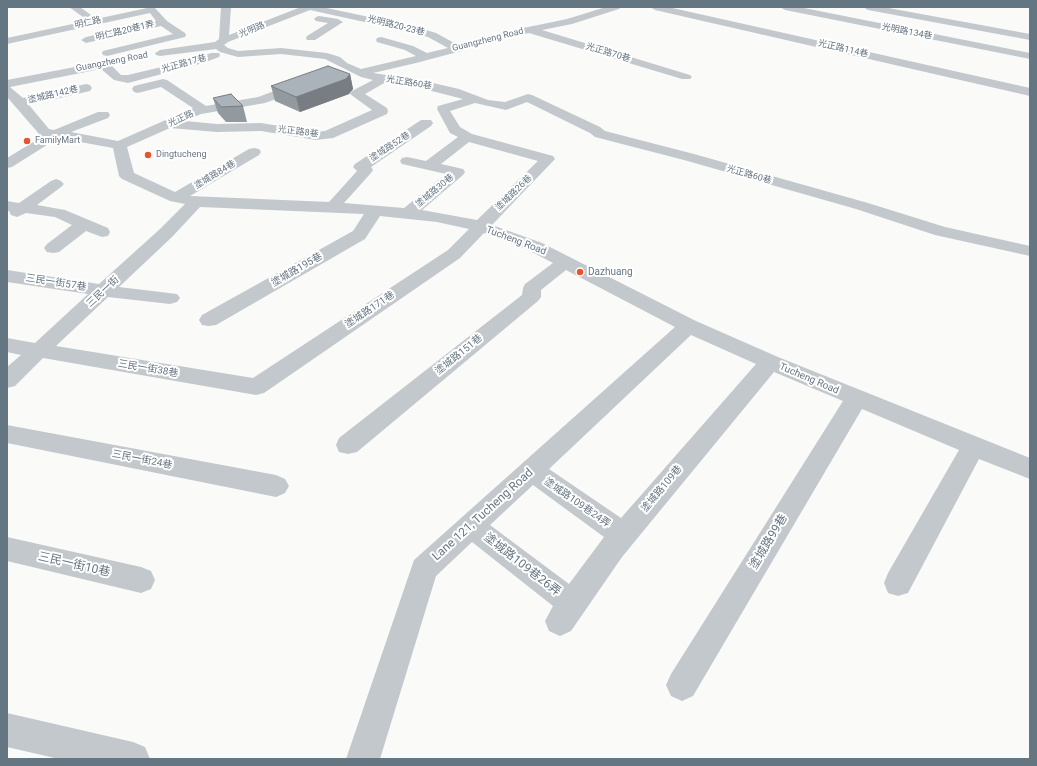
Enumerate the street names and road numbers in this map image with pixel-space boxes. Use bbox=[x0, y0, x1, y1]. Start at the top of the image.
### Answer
street label: 光明路20-23巷 bbox=[366, 14, 426, 38]
street label: 明仁路 bbox=[74, 15, 102, 31]
street label: 明仁路20巷1弄 bbox=[94, 19, 156, 43]
street label: 光明路 bbox=[237, 20, 267, 40]
street label: 光明路134巷 bbox=[881, 22, 933, 42]
street label: Guangzheng Road bbox=[451, 26, 525, 54]
street label: 光正路114巷 bbox=[817, 38, 869, 60]
street label: 光正路70巷 bbox=[584, 41, 632, 65]
street label: Guangzheng Road bbox=[75, 50, 149, 74]
street label: 光正路17巷 bbox=[160, 53, 208, 75]
street label: 光正路60巷 bbox=[385, 74, 433, 92]
street label: 塗城路142巷 bbox=[27, 84, 79, 106]
street label: 光正路 bbox=[166, 108, 196, 130]
street label: 光正路8巷 bbox=[277, 124, 319, 140]
street label: 塗城路52巷 bbox=[368, 130, 412, 164]
street label: 塗城路84巷 bbox=[192, 158, 238, 192]
street label: 光正路60巷 bbox=[725, 163, 773, 187]
street label: 塗城路30巷 bbox=[414, 172, 456, 210]
street label: 塗城路26巷 bbox=[494, 173, 534, 213]
street label: Tucheng Road bbox=[484, 224, 548, 258]
street label: 塗城路195巷 bbox=[269, 251, 325, 289]
street label: 三民一街57巷 bbox=[25, 272, 87, 294]
street label: 三民一街 bbox=[84, 274, 122, 310]
street label: 塗城路171巷 bbox=[343, 289, 397, 331]
street label: 塗城路151巷 bbox=[433, 332, 485, 378]
street label: 三民一街38巷 bbox=[117, 358, 179, 380]
street label: Tucheng Road bbox=[777, 361, 841, 397]
street label: 三民一街24巷 bbox=[111, 448, 173, 472]
street label: 塗城路109巷 bbox=[639, 463, 685, 515]
street label: Lane 121, Tucheng Road bbox=[430, 466, 536, 564]
street label: 塗城路109巷24弄 bbox=[542, 476, 612, 530]
street label: 塗城路99巷 bbox=[747, 512, 791, 572]
street label: 塗城路109巷26弄 bbox=[481, 530, 563, 600]
street label: 三民一街10巷 bbox=[37, 550, 111, 580]

